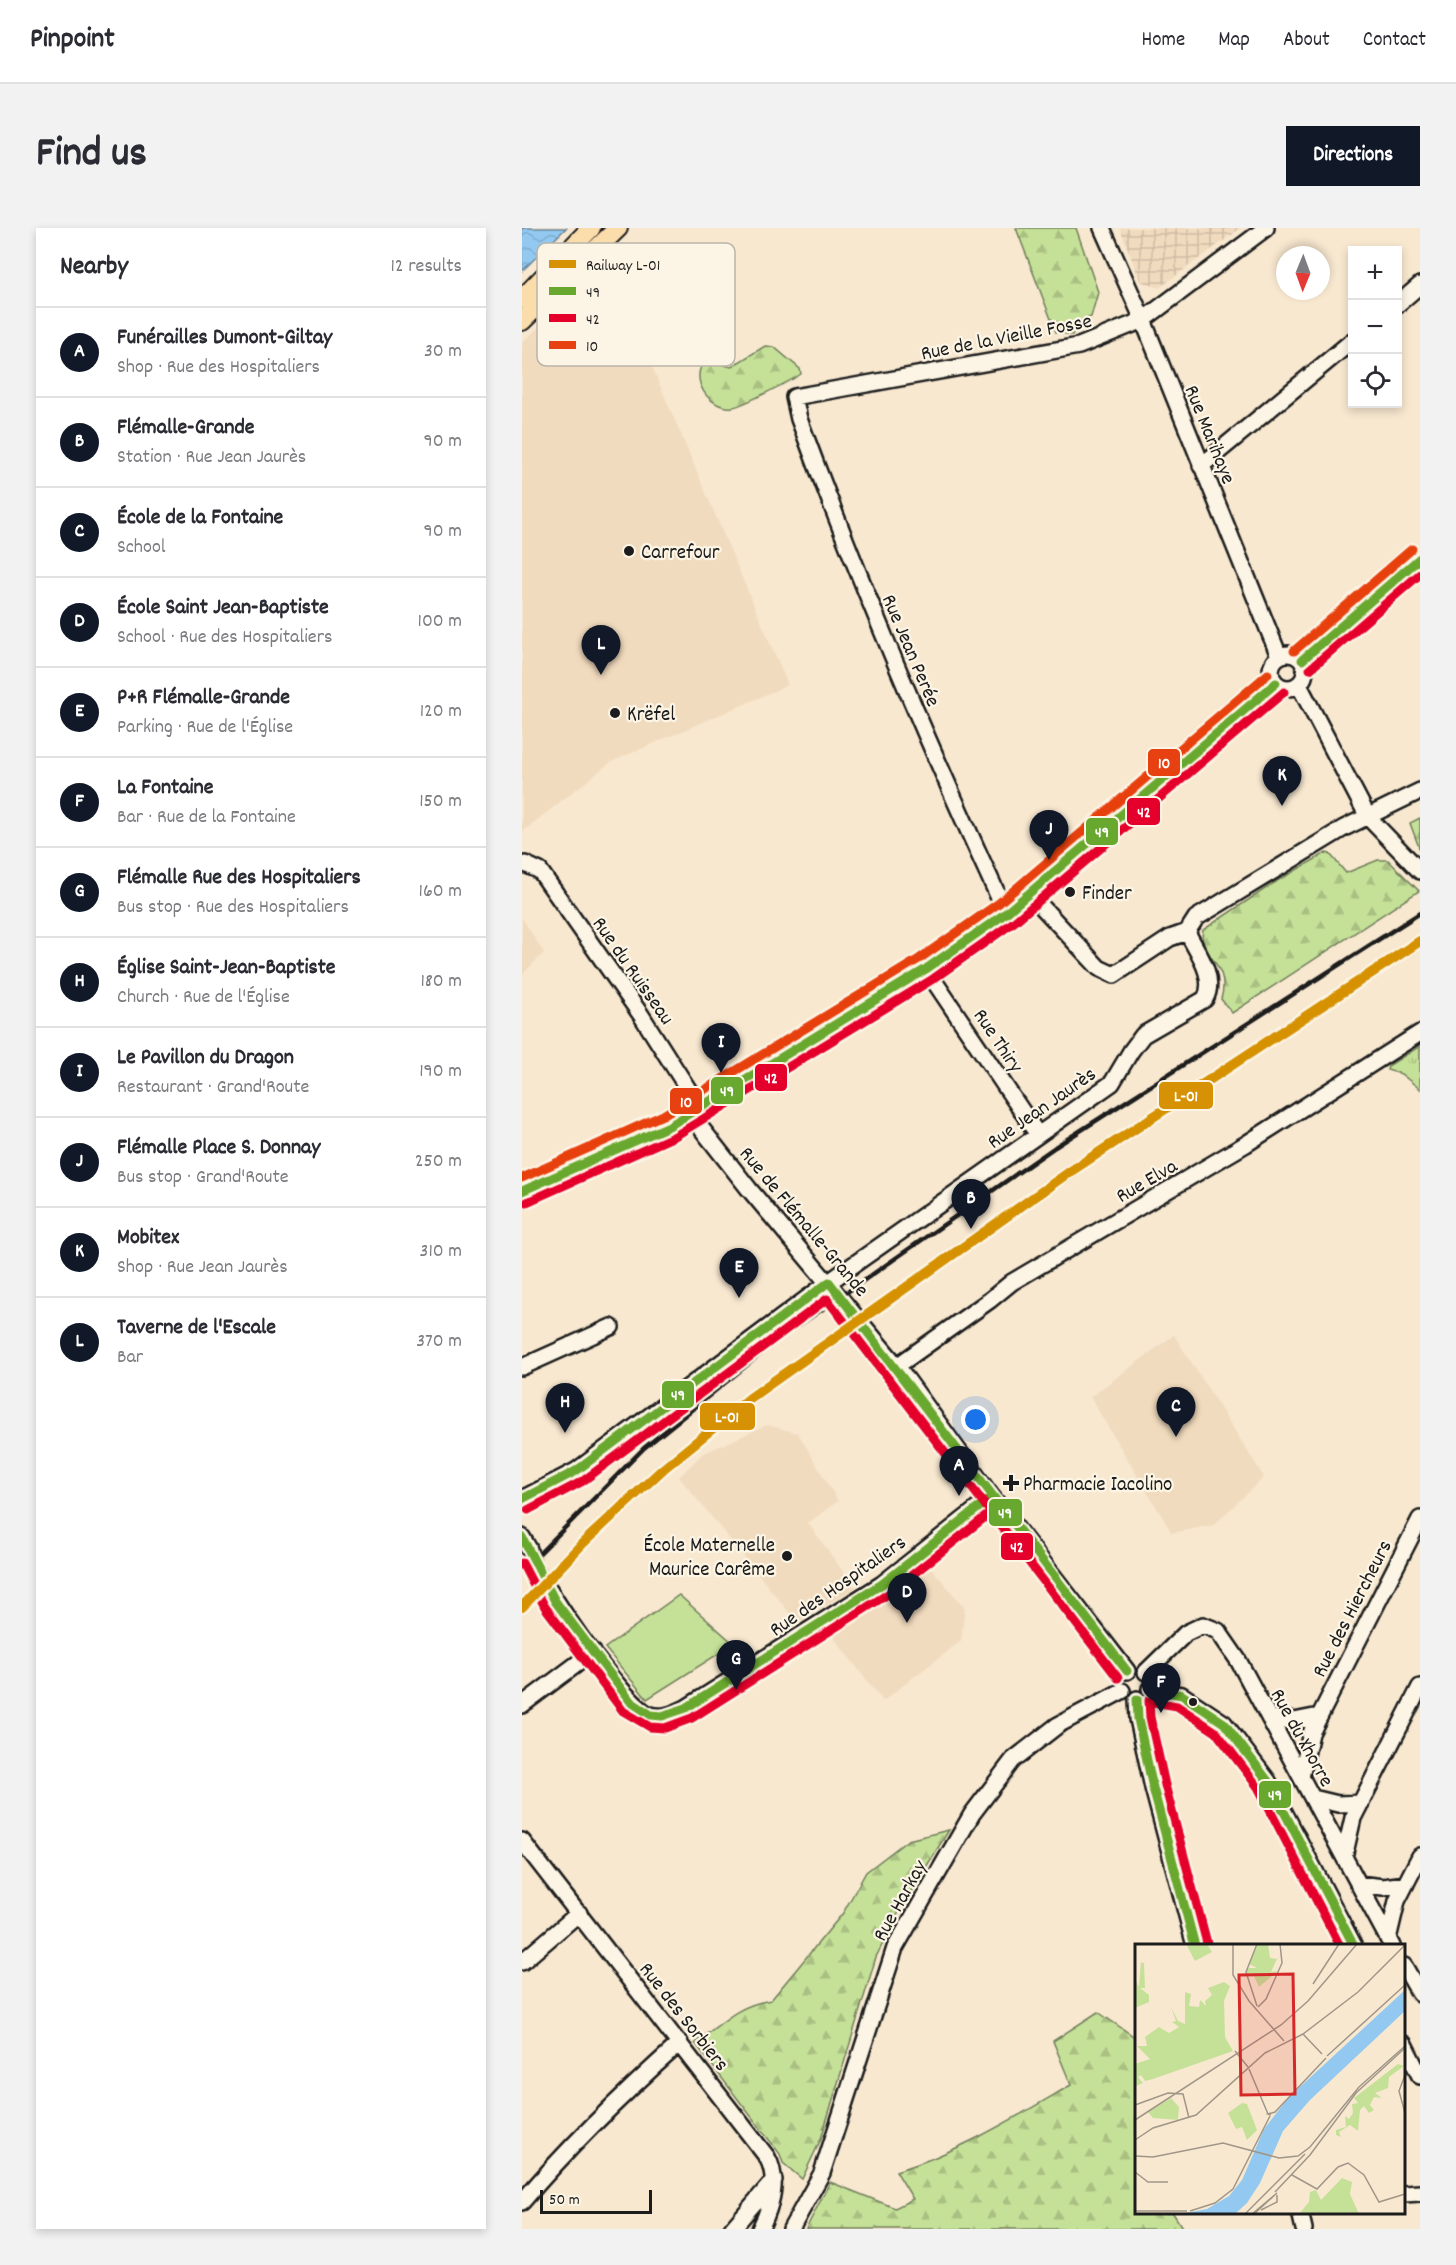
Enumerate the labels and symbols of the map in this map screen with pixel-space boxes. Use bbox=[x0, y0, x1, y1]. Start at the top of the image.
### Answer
legend bbox=[537, 243, 735, 366]
north arrow bbox=[1276, 246, 1330, 300]
text: Railway L-01 bbox=[586, 255, 660, 278]
text: 49 bbox=[586, 282, 600, 305]
street label: Rue de la Vieille Fosse bbox=[919, 308, 1095, 370]
text: 42 bbox=[586, 309, 600, 332]
text: 10 bbox=[586, 336, 598, 359]
street label: Rue Marihaye bbox=[1175, 381, 1242, 489]
place label: Carrefour bbox=[641, 539, 720, 569]
marker: Carrefour bbox=[622, 544, 636, 558]
street label: Rue Jean Perée bbox=[872, 590, 946, 712]
pin: L bbox=[582, 626, 620, 675]
place label: Krëfel bbox=[627, 701, 675, 731]
marker: Krëfel bbox=[608, 706, 622, 720]
line badge: 10 bbox=[1147, 748, 1181, 777]
text: 10 bbox=[1158, 753, 1170, 776]
pin: K bbox=[1262, 756, 1302, 806]
line badge: 42 bbox=[1126, 797, 1161, 826]
text: 42 bbox=[1137, 802, 1151, 825]
pin: J bbox=[1030, 810, 1068, 860]
line badge: 49 bbox=[1085, 817, 1119, 846]
text: 49 bbox=[1095, 822, 1109, 845]
place label: Finder bbox=[1082, 880, 1132, 910]
marker: Finder bbox=[1063, 885, 1077, 899]
street label: Rue du Ruisseau bbox=[583, 912, 680, 1032]
street label: Rue Thiry bbox=[964, 1004, 1029, 1080]
pin: I bbox=[702, 1024, 740, 1073]
street label: Rue Jean Jaurès bbox=[982, 1061, 1103, 1158]
line badge: 42 bbox=[754, 1063, 788, 1092]
text: 42 bbox=[764, 1068, 778, 1091]
line badge: 49 bbox=[710, 1076, 744, 1105]
text: 49 bbox=[720, 1081, 734, 1104]
line badge: L-01 bbox=[1158, 1081, 1214, 1110]
text: L-01 bbox=[1174, 1086, 1198, 1109]
line badge: 10 bbox=[669, 1087, 703, 1115]
text: 10 bbox=[680, 1092, 692, 1115]
street label: Rue de Flémalle-Grande bbox=[731, 1141, 875, 1305]
street label: Rue Elva bbox=[1111, 1152, 1185, 1212]
pin: B bbox=[952, 1180, 990, 1229]
pin: E bbox=[720, 1248, 758, 1298]
line badge: 49 bbox=[661, 1380, 695, 1409]
pin: H bbox=[546, 1384, 585, 1433]
text: 49 bbox=[671, 1385, 685, 1408]
pin: C bbox=[1156, 1388, 1196, 1437]
line badge: L-01 bbox=[699, 1402, 756, 1431]
your location bbox=[961, 1405, 990, 1434]
text: L-01 bbox=[715, 1407, 739, 1430]
pin: A bbox=[940, 1446, 978, 1496]
place label: Pharmacie Iacolino bbox=[1023, 1471, 1172, 1501]
marker: Pharmacie Iacolino bbox=[1004, 1476, 1018, 1490]
line badge: 49 bbox=[988, 1498, 1023, 1527]
text: 49 bbox=[998, 1503, 1012, 1526]
street label: Rue des Hospitaliers bbox=[764, 1529, 913, 1646]
place label: École Maternelle Maurice Carême bbox=[644, 1532, 775, 1586]
line badge: 42 bbox=[1000, 1532, 1034, 1561]
street label: Rue des Hiercheurs bbox=[1306, 1535, 1401, 1683]
text: 42 bbox=[1010, 1537, 1024, 1560]
marker: École Maternelle Maurice Carême bbox=[780, 1549, 794, 1563]
pin: D bbox=[888, 1574, 926, 1623]
pin: G bbox=[716, 1640, 756, 1690]
pin: F bbox=[1142, 1664, 1180, 1713]
street label: Rue du Xhorre bbox=[1261, 1684, 1340, 1793]
unlabelled marker bbox=[1187, 1696, 1199, 1708]
line badge: 49 bbox=[1258, 1780, 1292, 1809]
text: 49 bbox=[1268, 1785, 1282, 1808]
street label: Rue Harkay bbox=[867, 1855, 936, 1948]
inset map bbox=[1135, 1944, 1405, 2214]
street label: Rue des Sorbiers bbox=[630, 1957, 735, 2079]
scale bar bbox=[540, 2187, 652, 2214]

